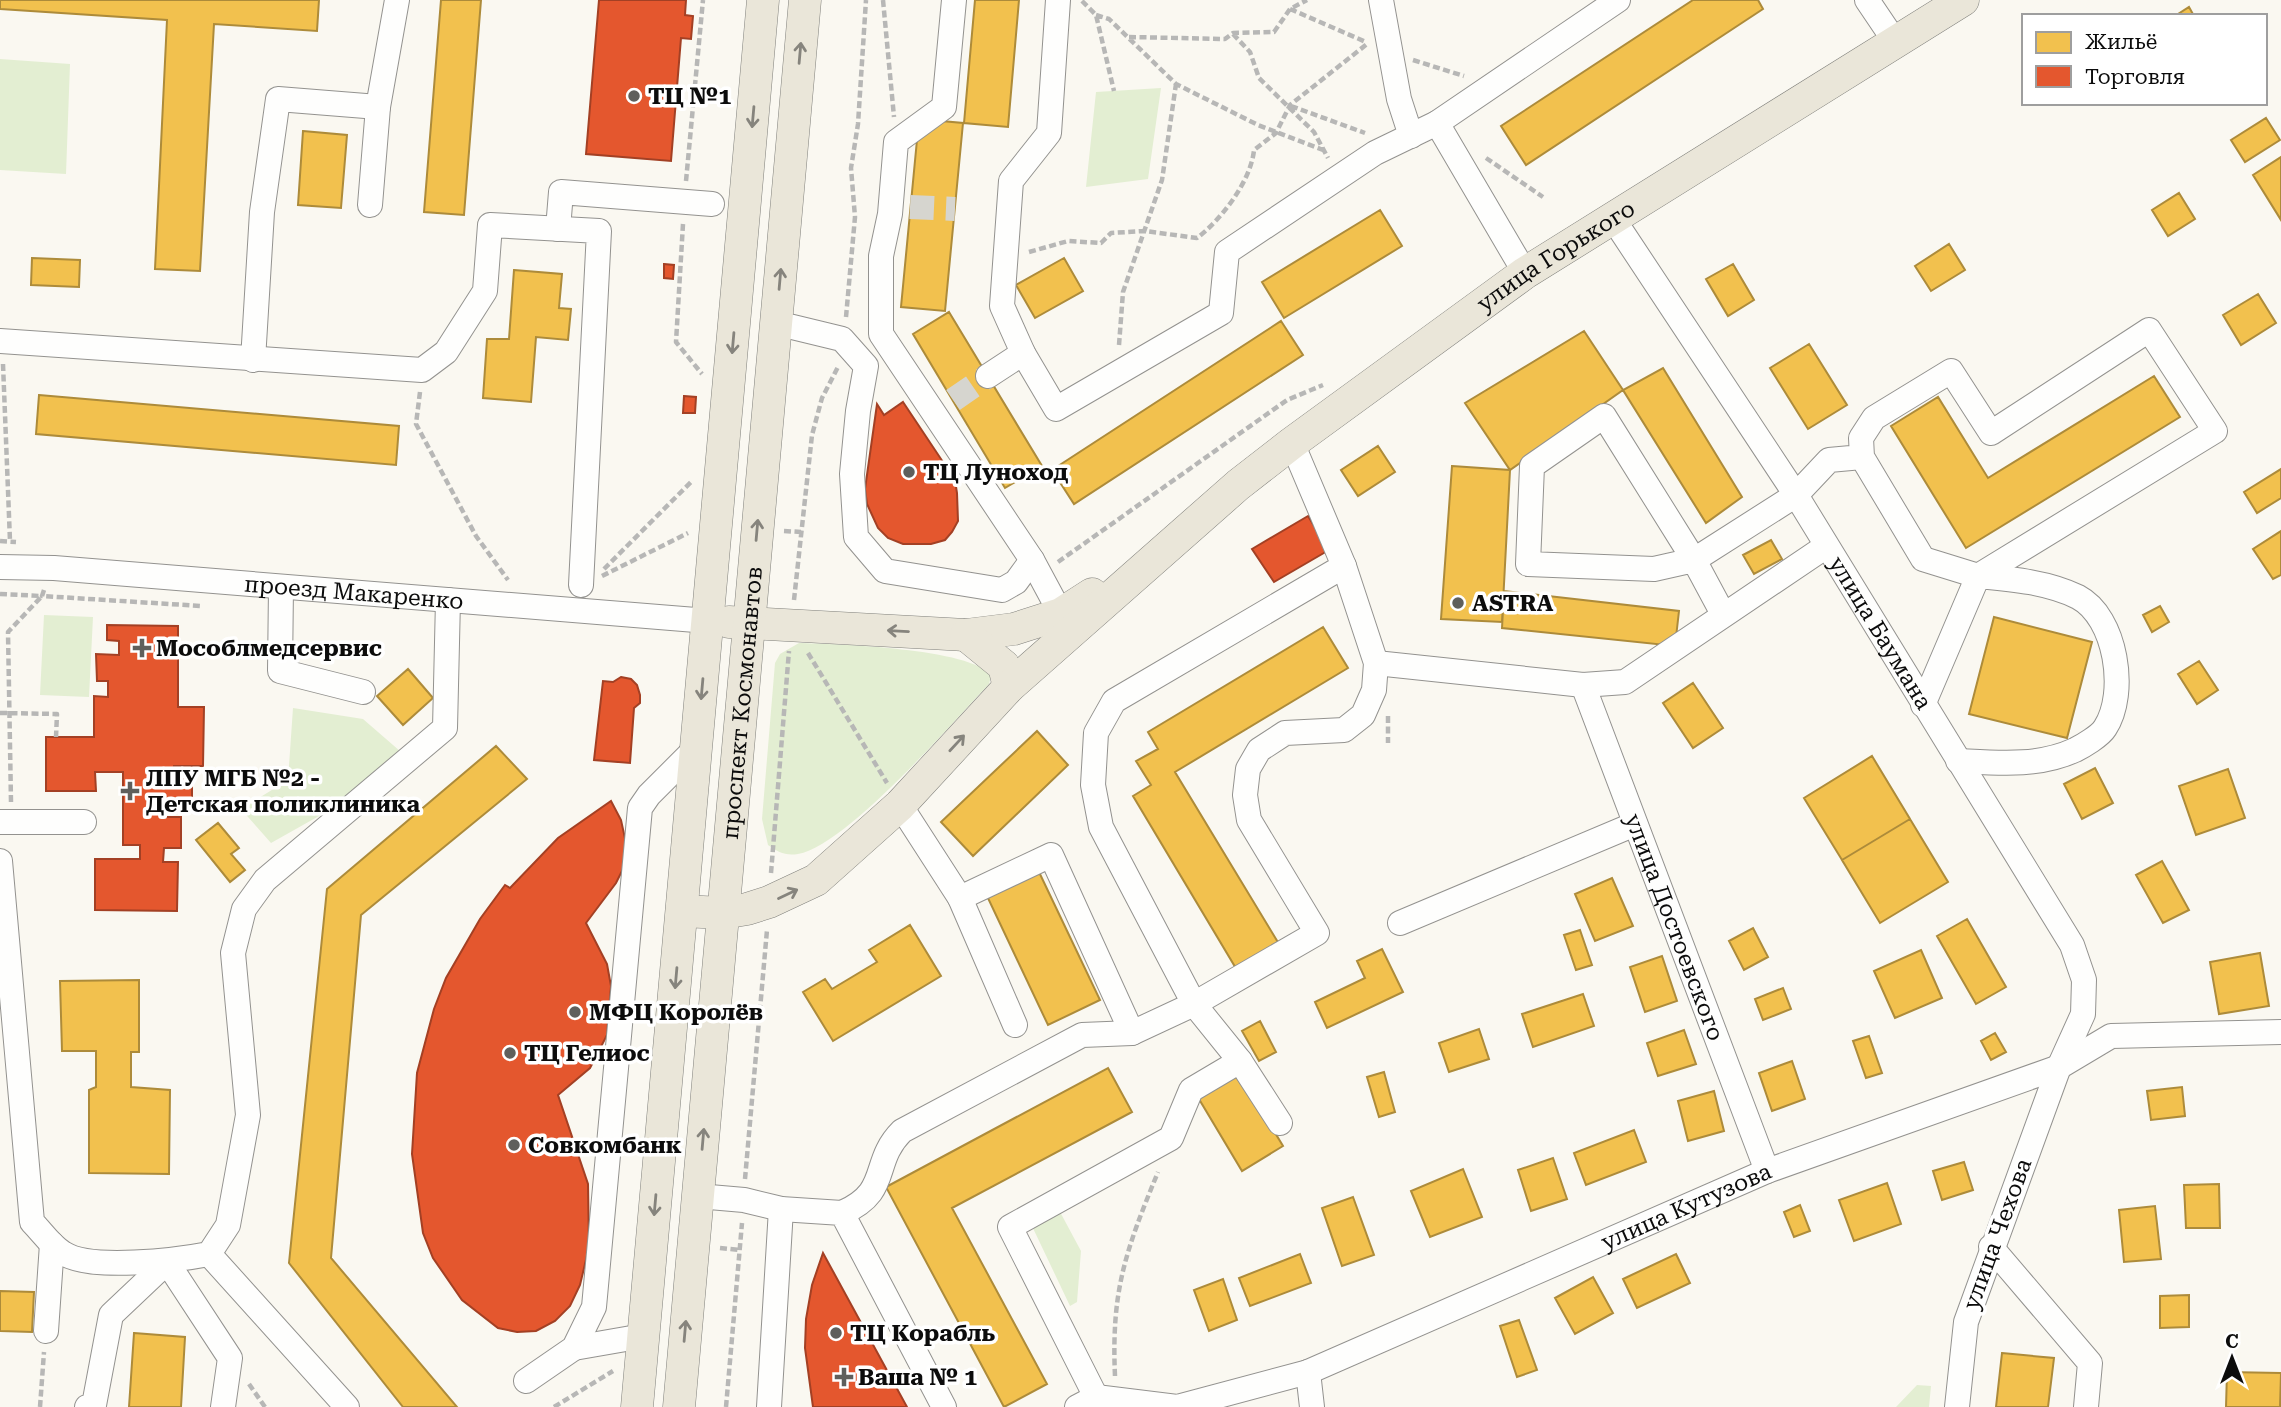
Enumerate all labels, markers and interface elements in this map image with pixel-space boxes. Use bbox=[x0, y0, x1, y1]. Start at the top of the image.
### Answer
legend bbox=[2022, 14, 2267, 105]
text: Жильё bbox=[2085, 30, 2157, 54]
one-way arrow bbox=[794, 42, 807, 65]
text: Торговля bbox=[2085, 65, 2185, 89]
place label: ТЦ №1 bbox=[648, 83, 731, 110]
marker: ТЦ №1 bbox=[626, 88, 642, 104]
one-way arrow bbox=[746, 105, 759, 128]
street label: улица Горького bbox=[1472, 195, 1640, 318]
one-way arrow bbox=[774, 269, 787, 291]
one-way arrow bbox=[726, 332, 739, 354]
place label: ТЦ Луноход bbox=[923, 459, 1069, 486]
marker: ТЦ Луноход bbox=[901, 464, 917, 480]
one-way arrow bbox=[751, 520, 764, 542]
street label: улица Баумана bbox=[1823, 551, 1938, 715]
street label: проспект Космонавтов bbox=[717, 565, 768, 840]
street label: проезд Макаренко bbox=[243, 570, 465, 615]
place label: ASTRA bbox=[1472, 590, 1554, 617]
marker: ASTRA bbox=[1450, 595, 1466, 611]
one-way arrow bbox=[887, 624, 910, 637]
place label: Мособлмедсервис bbox=[156, 635, 382, 662]
marker: Мособлмедсервис bbox=[134, 640, 150, 656]
one-way arrow bbox=[695, 677, 708, 699]
one-way arrow bbox=[949, 734, 965, 752]
place label: ЛПУ МГБ №2 - Детская поликлиника bbox=[146, 765, 421, 818]
marker: ЛПУ МГБ №2 - Детская поликлиника bbox=[120, 781, 140, 801]
street label: улица Достоевского bbox=[1619, 810, 1729, 1045]
one-way arrow bbox=[777, 886, 798, 900]
one-way arrow bbox=[669, 967, 682, 989]
place label: МФЦ Королёв bbox=[589, 999, 763, 1026]
marker: МФЦ Королёв bbox=[567, 1004, 583, 1020]
place label: ТЦ Гелиос bbox=[524, 1040, 650, 1067]
marker: ТЦ Гелиос bbox=[502, 1045, 518, 1061]
one-way arrow bbox=[697, 1128, 710, 1151]
place label: Совкомбанк bbox=[528, 1132, 682, 1159]
marker: Совкомбанк bbox=[506, 1137, 522, 1153]
street label: улица Чехова bbox=[1958, 1154, 2038, 1313]
street label: улица Кутузова bbox=[1597, 1158, 1776, 1256]
one-way arrow bbox=[648, 1193, 661, 1216]
one-way arrow bbox=[679, 1320, 692, 1343]
place label: ТЦ Корабль bbox=[850, 1320, 996, 1347]
north arrow bbox=[2197, 1323, 2267, 1393]
marker: ТЦ Корабль bbox=[828, 1325, 844, 1341]
text: С bbox=[2225, 1330, 2239, 1353]
place label: Ваша № 1 bbox=[858, 1364, 977, 1391]
marker: Ваша № 1 bbox=[836, 1369, 852, 1385]

